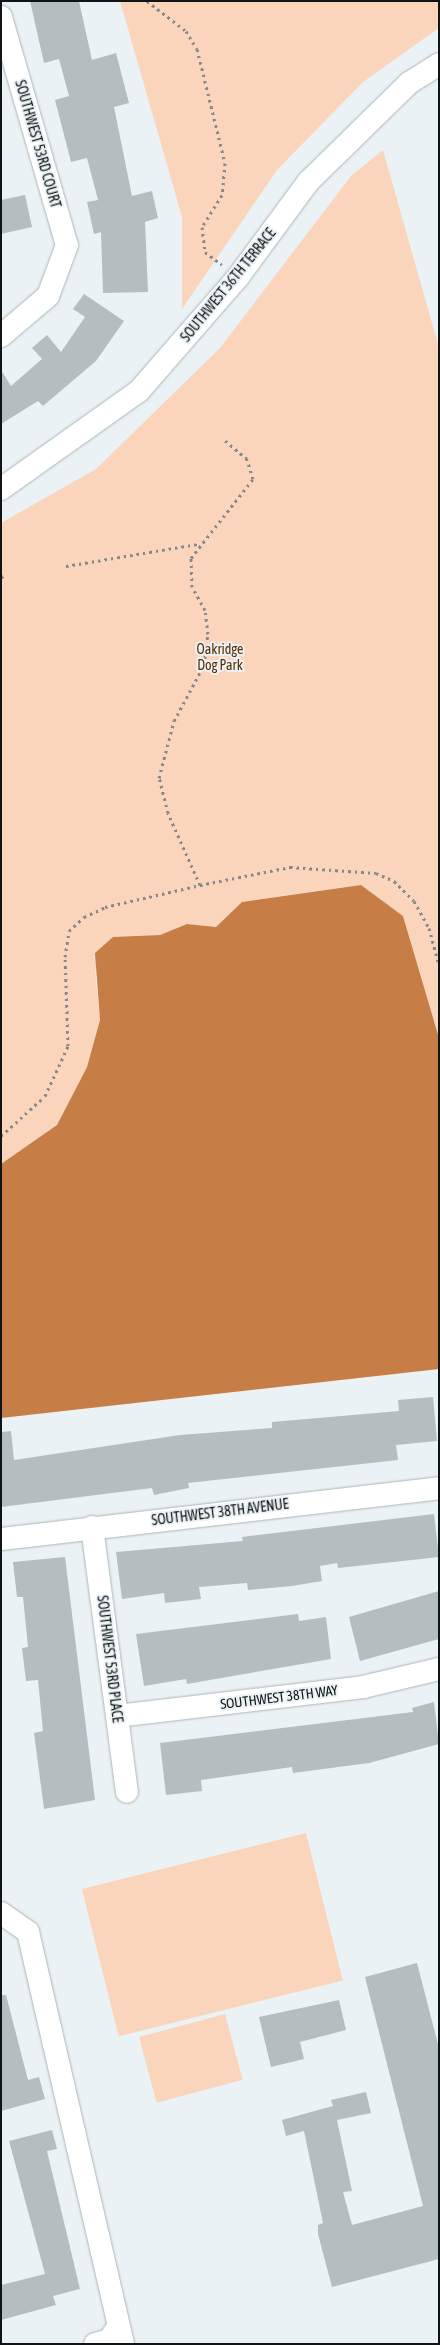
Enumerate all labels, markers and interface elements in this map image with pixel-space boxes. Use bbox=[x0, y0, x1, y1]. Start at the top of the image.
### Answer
street label: SOUTHWEST 53RD COURT bbox=[12, 78, 64, 210]
street label: SOUTHWEST 36TH TERRACE bbox=[177, 225, 279, 345]
park label: Oakridge Dog Park bbox=[197, 641, 243, 674]
street label: SOUTHWEST 38TH AVENUE bbox=[151, 1495, 289, 1529]
street label: SOUTHWEST 53RD PLACE bbox=[94, 1594, 126, 1724]
street label: SOUTHWEST 38TH WAY bbox=[219, 1681, 339, 1713]

